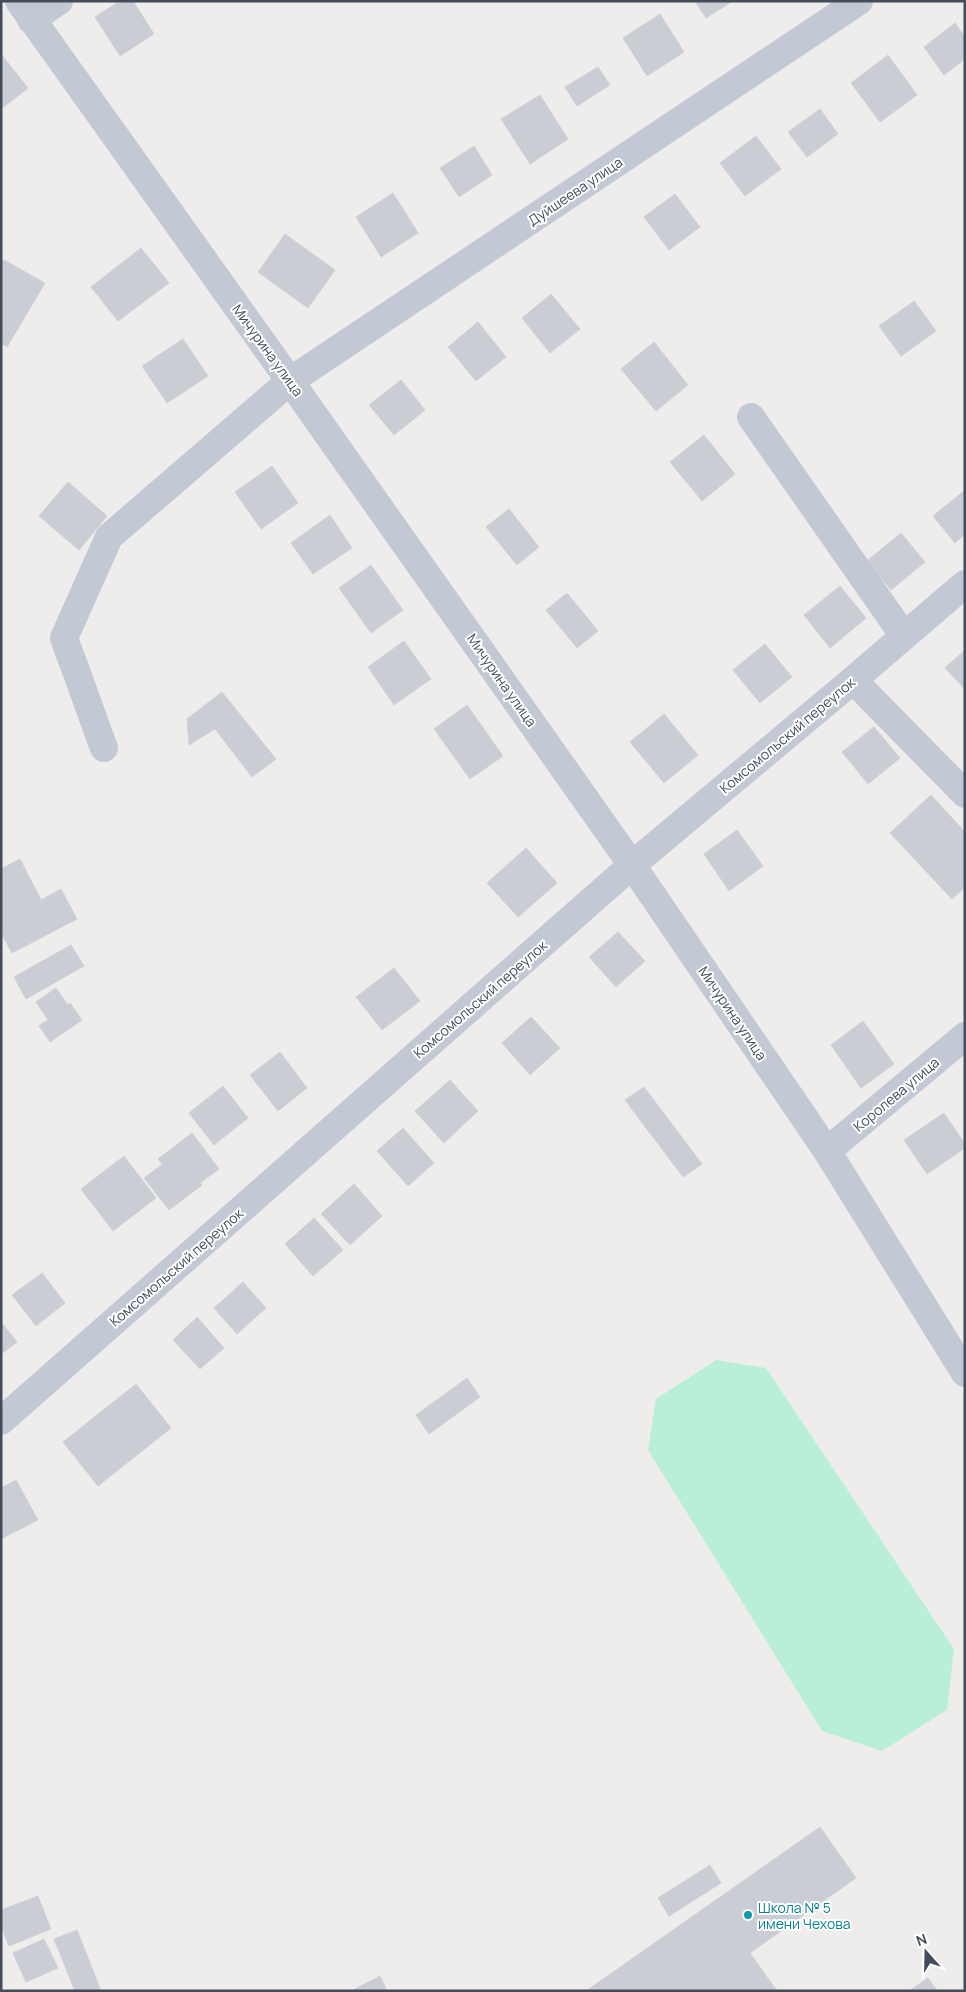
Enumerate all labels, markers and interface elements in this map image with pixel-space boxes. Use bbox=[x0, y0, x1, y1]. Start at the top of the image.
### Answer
street label: Дуйшеева улица bbox=[524, 152, 626, 230]
street label: Мичурина улица bbox=[228, 300, 308, 400]
street label: Мичурина улица bbox=[463, 630, 541, 730]
street label: Комсомольский переулок bbox=[715, 672, 860, 797]
street label: Комсомольский переулок bbox=[409, 935, 552, 1062]
street label: Мичурина улица bbox=[695, 962, 771, 1064]
street label: Королева улица bbox=[849, 1053, 943, 1135]
street label: Комсомольский переулок bbox=[105, 1203, 248, 1330]
place label: Школа № 5 имени Чехова bbox=[758, 1898, 850, 1933]
marker: Школа № 5 имени Чехова bbox=[742, 1909, 754, 1921]
north arrow bbox=[901, 1927, 951, 1977]
text: N bbox=[913, 1929, 929, 1950]

